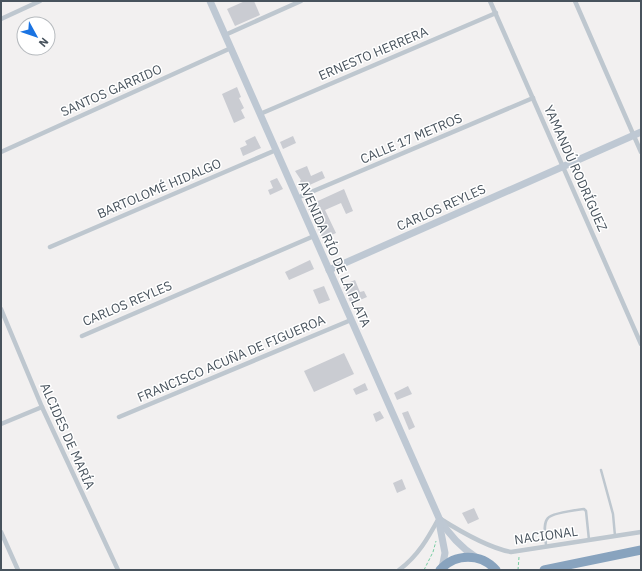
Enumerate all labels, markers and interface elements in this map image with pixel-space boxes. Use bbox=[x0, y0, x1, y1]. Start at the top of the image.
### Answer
north arrow bbox=[16, 16, 56, 56]
street label: ERNESTO HERRERA bbox=[316, 22, 431, 84]
text: N bbox=[36, 35, 52, 50]
street label: SANTOS GARRIDO bbox=[58, 60, 165, 120]
street label: YAMANDÚ RODRÍGUEZ bbox=[540, 102, 611, 234]
street label: CALLE 17 METROS bbox=[358, 109, 465, 168]
street label: BARTOLOMÉ HIDALGO bbox=[95, 155, 224, 222]
street label: AVENIDA RÍO DE LA PLATA bbox=[295, 179, 375, 330]
street label: CARLOS REYLES bbox=[394, 180, 488, 235]
street label: CARLOS REYLES bbox=[80, 277, 175, 330]
street label: FRANCISCO ACUÑA DE FIGUEROA bbox=[135, 311, 328, 406]
street label: ALCIDES DE MARÍA bbox=[36, 380, 99, 493]
street label: NACIONAL bbox=[513, 523, 579, 548]

